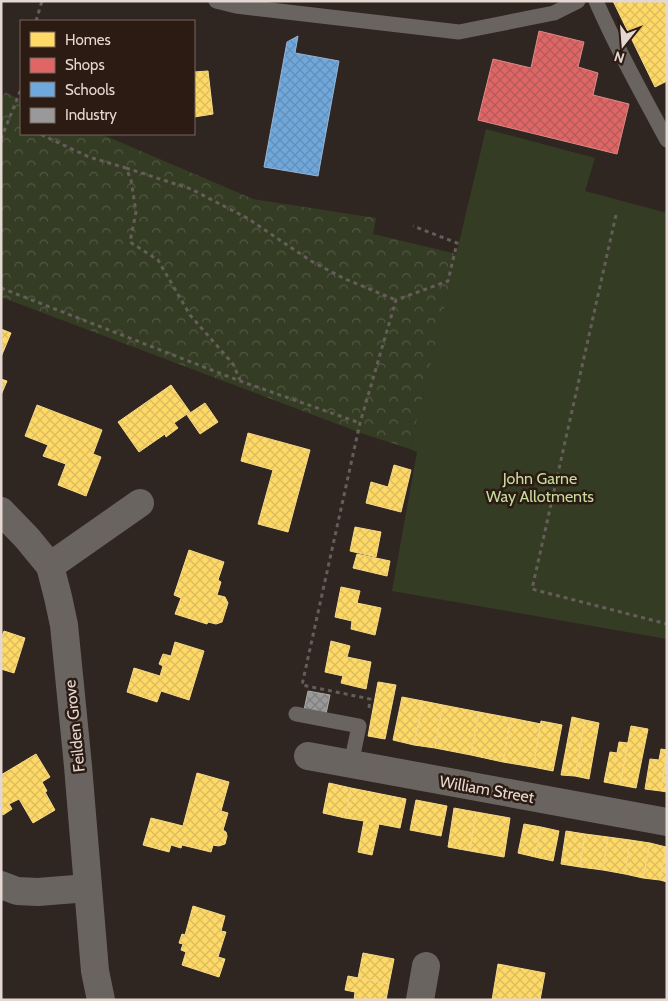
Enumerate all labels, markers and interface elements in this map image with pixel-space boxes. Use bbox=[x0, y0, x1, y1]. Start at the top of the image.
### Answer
legend bbox=[20, 20, 195, 135]
north arrow bbox=[598, 20, 648, 70]
text: Homes bbox=[65, 31, 111, 49]
text: N bbox=[612, 47, 627, 67]
text: Shops bbox=[65, 56, 105, 74]
text: Schools bbox=[65, 81, 115, 99]
text: Industry bbox=[65, 106, 117, 124]
park label: John Garne Way Allotments bbox=[486, 469, 594, 506]
street label: Feilden Grove bbox=[60, 679, 89, 773]
street label: William Street bbox=[438, 772, 536, 807]

